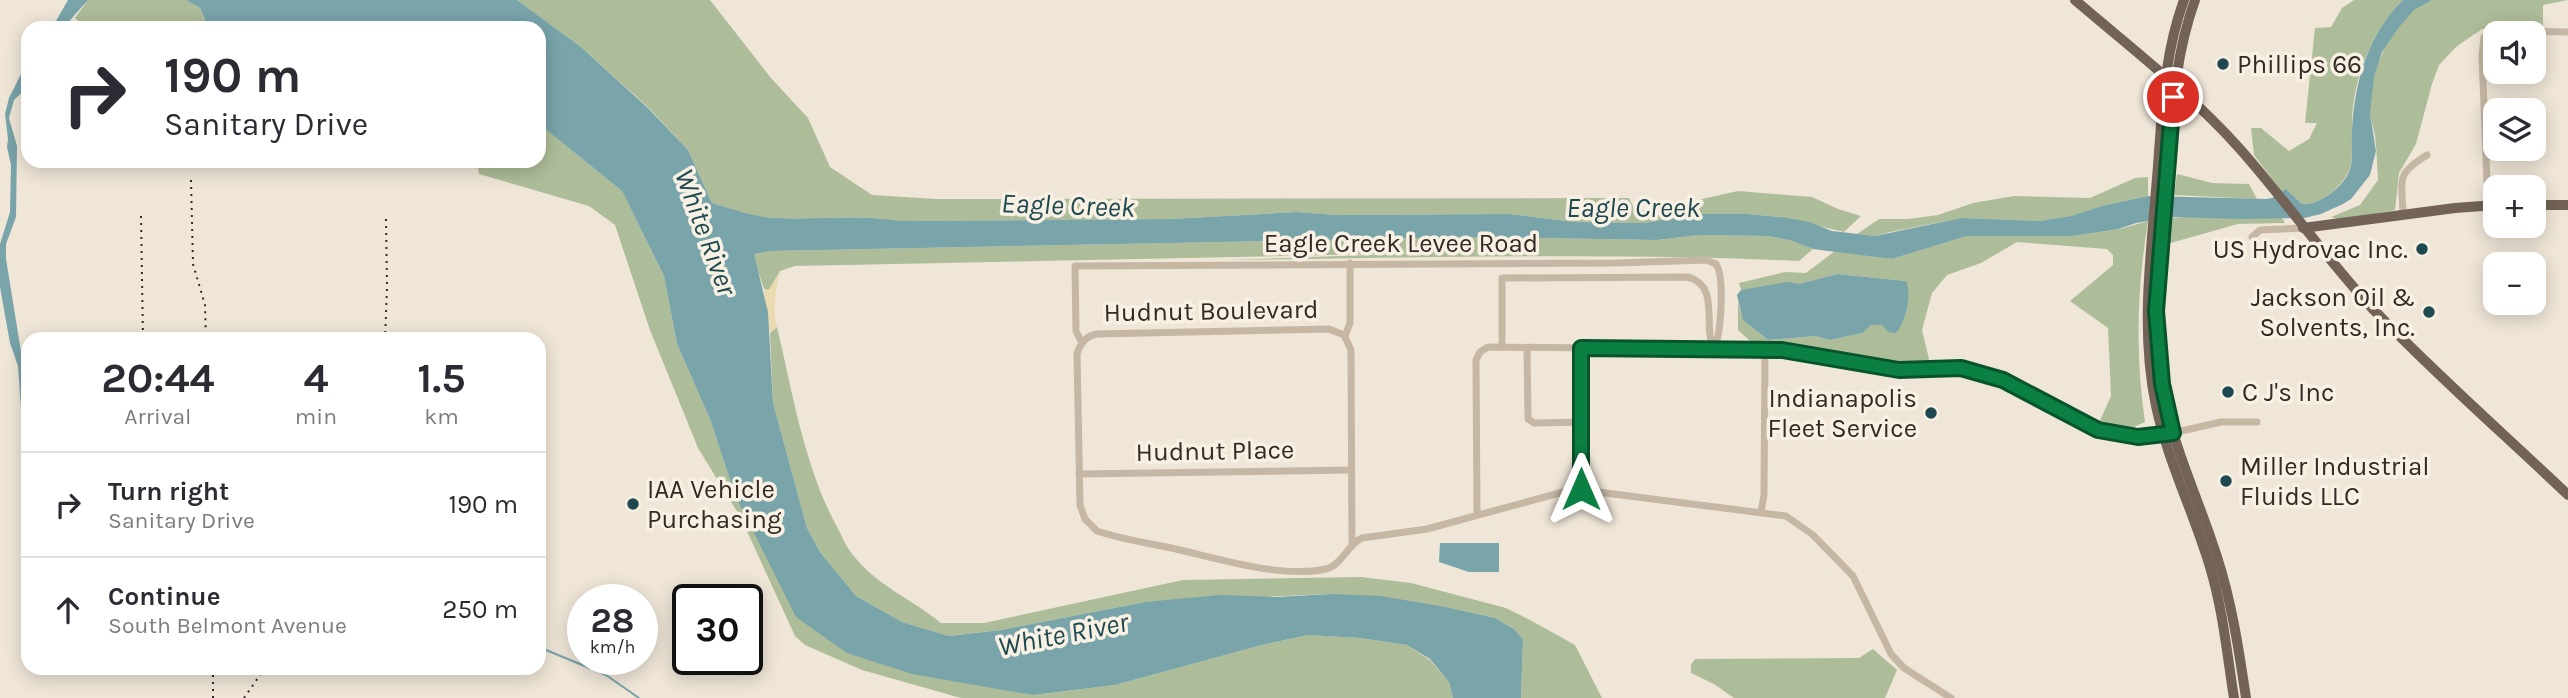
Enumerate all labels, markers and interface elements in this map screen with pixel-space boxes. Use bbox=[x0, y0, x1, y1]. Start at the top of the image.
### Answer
map controls bbox=[2483, 21, 2546, 315]
button: sound bbox=[2483, 21, 2546, 84]
text: 190 m bbox=[164, 47, 301, 104]
icon: right bbox=[49, 49, 140, 140]
place label: Phillips 66 bbox=[2237, 49, 2362, 80]
marker: Phillips 66 bbox=[2215, 56, 2231, 72]
pin bbox=[2143, 67, 2203, 127]
icon: arrive bbox=[2154, 78, 2192, 116]
button: layers bbox=[2483, 98, 2546, 161]
text: Sanitary Drive bbox=[164, 106, 368, 143]
water label: White River bbox=[668, 164, 745, 301]
button: + bbox=[2483, 175, 2546, 238]
water label: Eagle Creek bbox=[1001, 186, 1136, 224]
water label: Eagle Creek bbox=[1566, 191, 1701, 224]
street label: Eagle Creek Levee Road bbox=[1264, 228, 1538, 259]
place label: US Hydrovac Inc. bbox=[2213, 234, 2408, 265]
marker: US Hydrovac Inc. bbox=[2414, 241, 2430, 257]
button: − bbox=[2483, 252, 2546, 315]
place label: Jackson Oil & Solvents, Inc. bbox=[2251, 282, 2415, 343]
street label: Hudnut Boulevard bbox=[1103, 294, 1319, 328]
marker: Jackson Oil & Solvents, Inc. bbox=[2421, 304, 2437, 320]
text: 20:44 bbox=[101, 353, 215, 403]
text: 4 bbox=[303, 353, 328, 403]
text: 1.5 bbox=[417, 353, 466, 403]
place label: C J's Inc bbox=[2242, 377, 2334, 408]
place label: Indianapolis Fleet Service bbox=[1767, 383, 1917, 444]
marker: C J's Inc bbox=[2220, 384, 2236, 400]
text: Arrival bbox=[124, 403, 192, 430]
text: min bbox=[295, 403, 337, 430]
text: km bbox=[424, 403, 459, 430]
marker: Indianapolis Fleet Service bbox=[1923, 405, 1939, 421]
street label: Hudnut Place bbox=[1135, 434, 1295, 468]
place label: Miller Industrial Fluids LLC bbox=[2240, 451, 2430, 512]
position arrow bbox=[1544, 452, 1618, 526]
marker: Miller Industrial Fluids LLC bbox=[2218, 473, 2234, 489]
place label: IAA Vehicle Purchasing bbox=[647, 474, 782, 535]
text: Turn right bbox=[108, 476, 229, 507]
icon: right bbox=[49, 486, 87, 524]
text: 190 m bbox=[448, 489, 518, 520]
marker: IAA Vehicle Purchasing bbox=[625, 496, 641, 512]
text: Sanitary Drive bbox=[108, 507, 255, 534]
text: Continue bbox=[108, 581, 220, 612]
speed limit sign: 30 bbox=[672, 584, 763, 675]
icon: ahead bbox=[49, 591, 87, 629]
text: 250 m bbox=[442, 594, 518, 625]
text: 28 bbox=[591, 600, 634, 641]
water label: White River bbox=[995, 605, 1132, 663]
text: South Belmont Avenue bbox=[108, 612, 347, 639]
text: km/h bbox=[590, 636, 635, 658]

